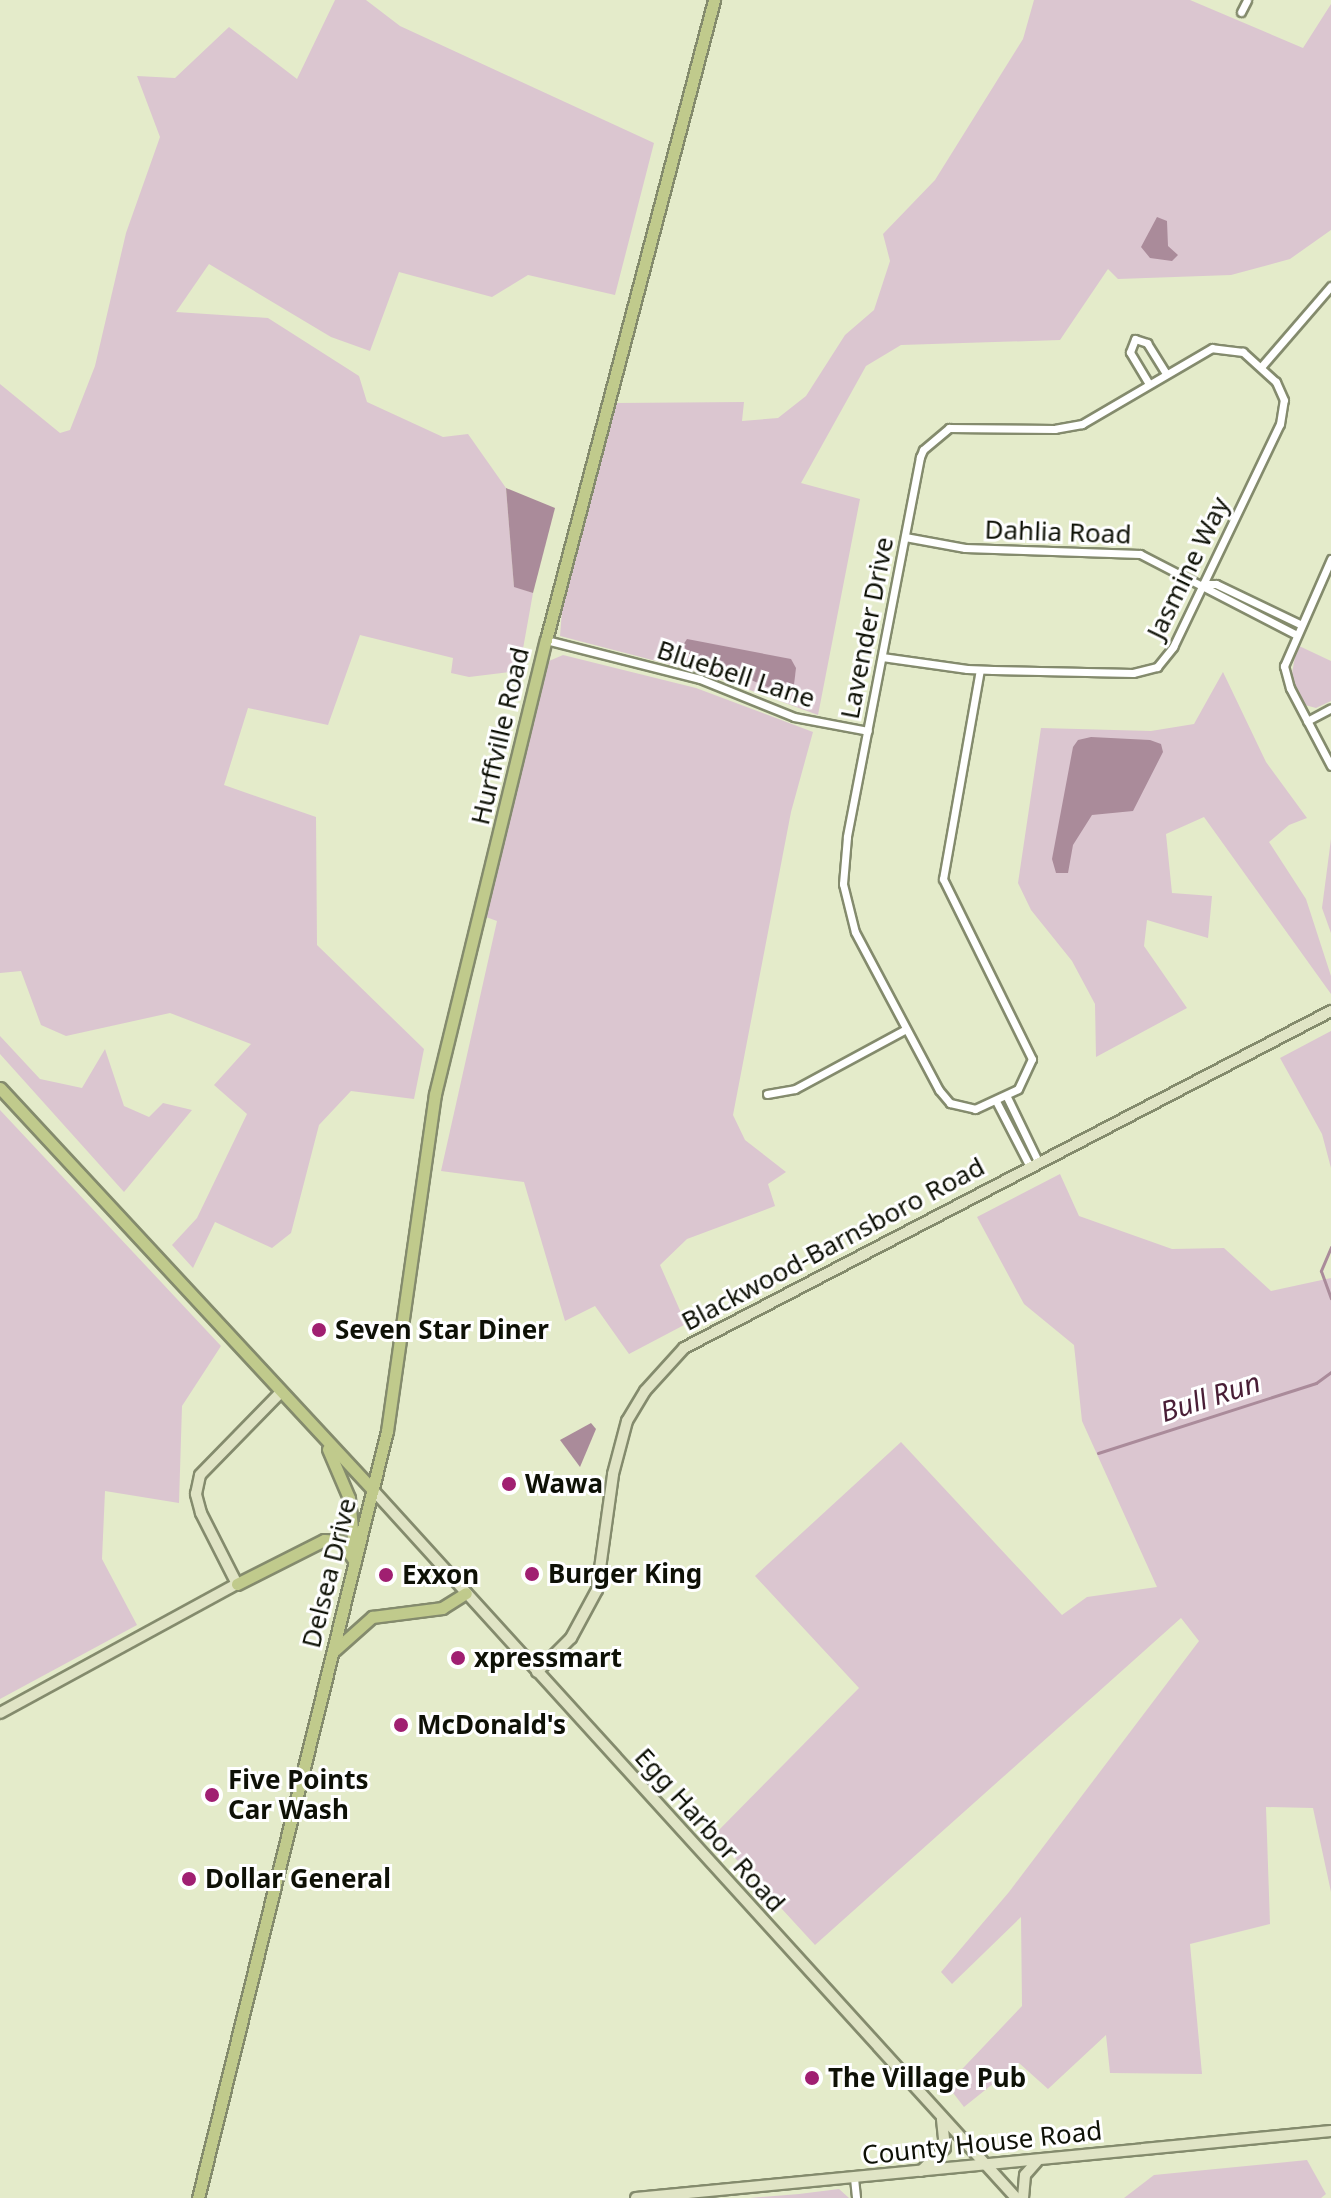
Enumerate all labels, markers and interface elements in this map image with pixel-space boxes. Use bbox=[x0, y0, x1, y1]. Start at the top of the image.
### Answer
street label: Jasmine Way bbox=[1140, 492, 1236, 644]
street label: Dahlia Road bbox=[984, 514, 1132, 550]
street label: Lavender Drive bbox=[834, 534, 900, 722]
street label: Bluebell Lane bbox=[653, 634, 819, 714]
street label: Hurffville Road bbox=[464, 644, 536, 828]
street label: Blackwood-Barnsboro Road bbox=[676, 1151, 990, 1337]
place label: Seven Star Diner bbox=[335, 1314, 549, 1346]
marker: Seven Star Diner bbox=[310, 1321, 328, 1339]
water label: Bull Run bbox=[1156, 1364, 1264, 1428]
place label: Wawa bbox=[525, 1468, 603, 1500]
marker: Wawa bbox=[500, 1475, 518, 1493]
street label: Delsea Drive bbox=[295, 1495, 363, 1651]
place label: Burger King bbox=[548, 1558, 702, 1590]
place label: Exxon bbox=[402, 1559, 479, 1591]
marker: Burger King bbox=[523, 1565, 541, 1583]
marker: Exxon bbox=[377, 1566, 395, 1584]
place label: xpressmart bbox=[474, 1642, 622, 1674]
marker: xpressmart bbox=[449, 1649, 467, 1667]
place label: McDonald's bbox=[417, 1709, 566, 1741]
marker: McDonald's bbox=[392, 1716, 410, 1734]
street label: Egg Harbor Road bbox=[628, 1742, 792, 1918]
place label: Five Points Car Wash bbox=[228, 1764, 369, 1826]
marker: Five Points Car Wash bbox=[203, 1786, 221, 1804]
place label: Dollar General bbox=[205, 1863, 391, 1895]
marker: Dollar General bbox=[180, 1870, 198, 1888]
place label: The Village Pub bbox=[828, 2062, 1026, 2094]
marker: The Village Pub bbox=[803, 2069, 821, 2087]
street label: County House Road bbox=[860, 2115, 1104, 2171]

